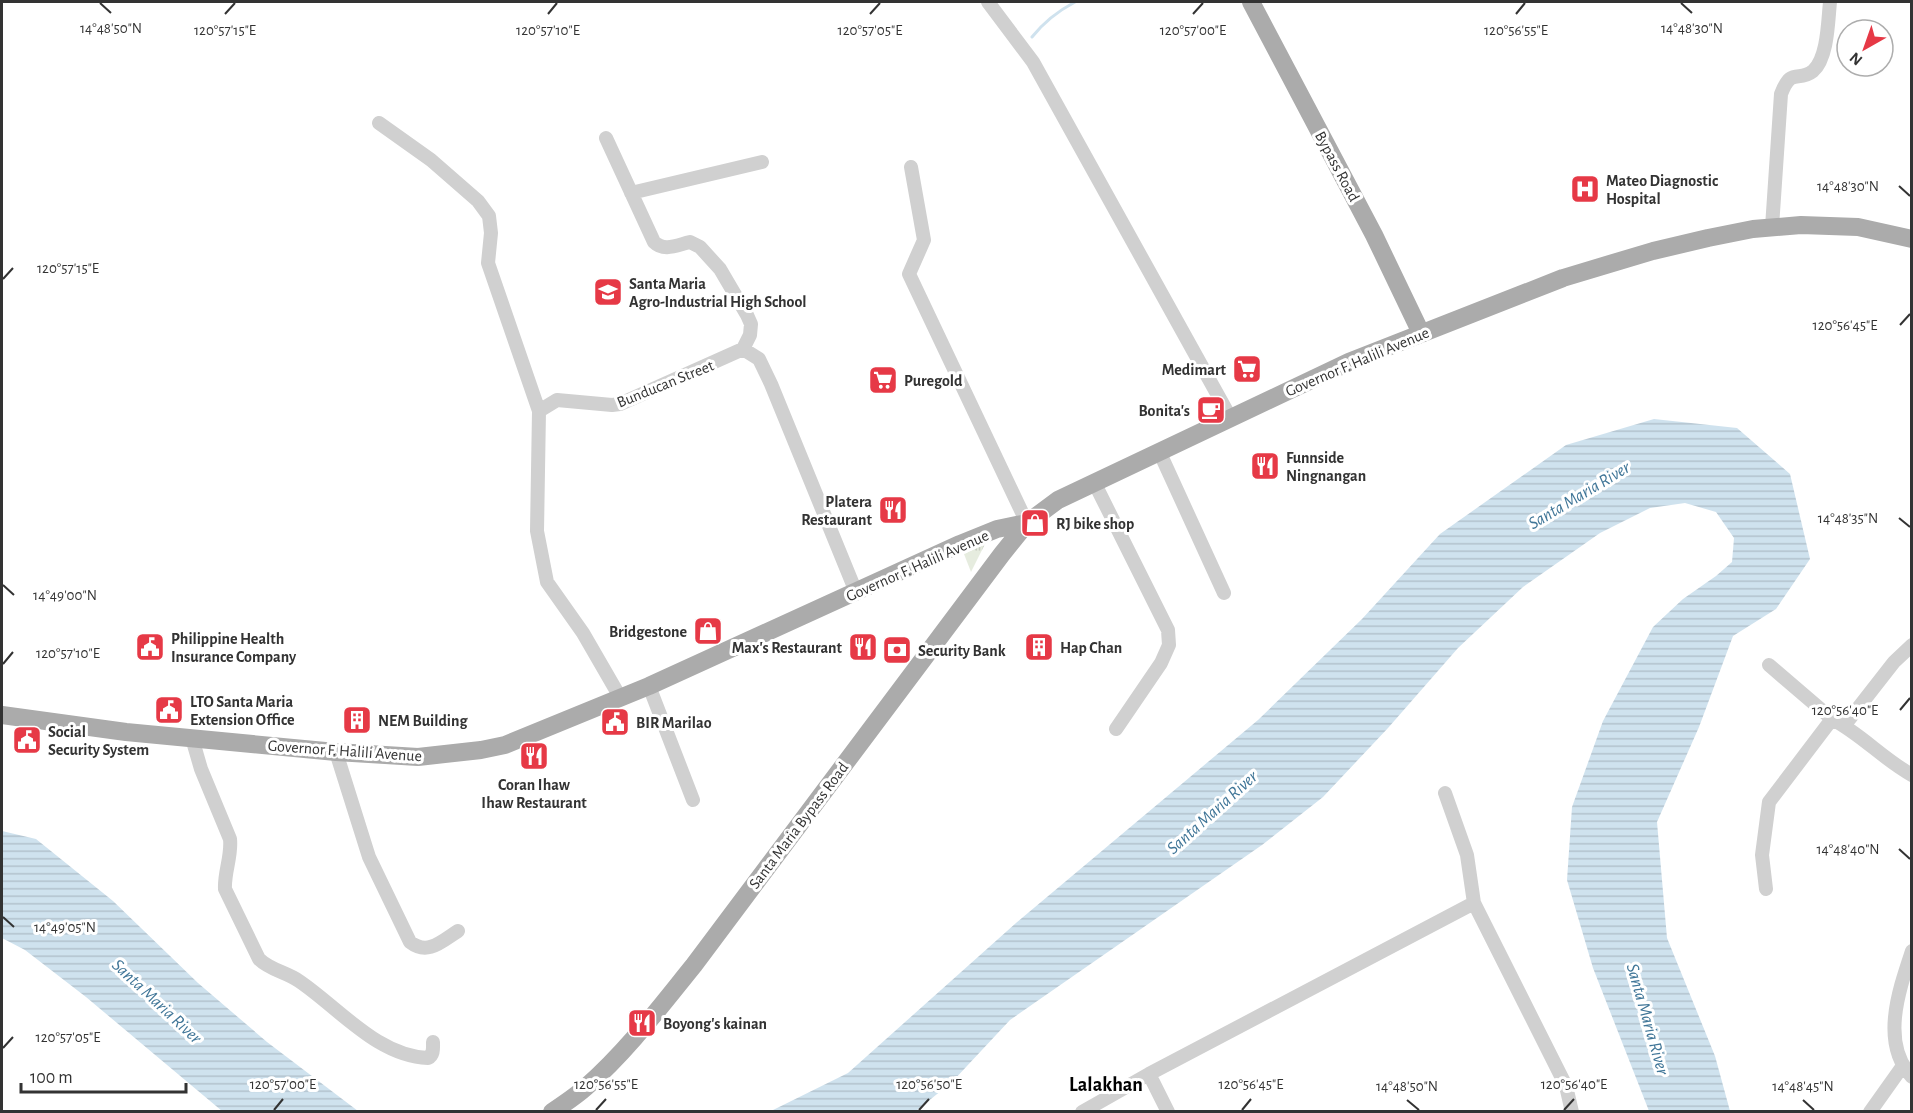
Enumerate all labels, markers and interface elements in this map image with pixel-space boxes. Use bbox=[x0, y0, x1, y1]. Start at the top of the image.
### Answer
north arrow bbox=[1835, 18, 1895, 78]
text: 14°48'50"N bbox=[80, 21, 142, 36]
text: 14°48'30"N bbox=[1661, 21, 1723, 36]
text: 120°57'15"E bbox=[194, 23, 256, 38]
text: 120°57'10"E bbox=[516, 23, 580, 38]
text: 120°57'05"E bbox=[838, 23, 902, 38]
text: 120°57'00"E bbox=[1160, 23, 1226, 38]
text: 120°56'55"E bbox=[1484, 23, 1548, 38]
text: N bbox=[1847, 49, 1865, 68]
street label: Bypass Road bbox=[1311, 129, 1362, 205]
hospital icon: Mateo Diagnostic Hospital bbox=[1569, 173, 1601, 205]
place label: Mateo Diagnostic Hospital bbox=[1606, 173, 1718, 207]
text: 14°48'30"N bbox=[1817, 179, 1879, 194]
text: 120°57'15"E bbox=[37, 261, 99, 276]
school or university icon: Santa Maria Agro-Industrial High School bbox=[592, 276, 624, 308]
place label: Santa Maria Agro-Industrial High School bbox=[629, 276, 807, 310]
text: 120°56'45"E bbox=[1812, 318, 1878, 333]
street label: Governor F. Halili Avenue bbox=[1283, 324, 1432, 399]
supermarket icon: Medimart bbox=[1231, 353, 1263, 385]
street label: Bunducan Street bbox=[615, 357, 716, 411]
place label: Medimart bbox=[1162, 362, 1227, 378]
supermarket icon: Puregold bbox=[867, 364, 899, 396]
place label: Puregold bbox=[904, 373, 963, 389]
cafe icon: Bonita's bbox=[1195, 394, 1227, 426]
place label: Bonita's bbox=[1138, 403, 1190, 419]
restaurant icon: Funnside Ningnangan bbox=[1249, 450, 1281, 482]
place label: Funnside Ningnangan bbox=[1286, 450, 1366, 484]
water label: Santa Maria River bbox=[1526, 458, 1634, 533]
place label: Platera Restaurant bbox=[801, 494, 873, 528]
restaurant icon: Platera Restaurant bbox=[877, 494, 909, 526]
shop icon: RJ bike shop bbox=[1019, 507, 1051, 539]
text: 14°48'35"N bbox=[1818, 511, 1878, 526]
place label: RJ bike shop bbox=[1056, 516, 1134, 532]
street label: Governor F. Halili Avenue bbox=[844, 527, 991, 605]
text: 14°49'00"N bbox=[33, 588, 97, 603]
shop icon: Bridgestone bbox=[692, 615, 724, 647]
place label: Bridgestone bbox=[609, 624, 687, 640]
public building icon: Philippine Health Insurance Company bbox=[134, 631, 166, 663]
place label: Philippine Health Insurance Company bbox=[171, 631, 297, 666]
restaurant icon: Max's Restaurant bbox=[847, 631, 879, 663]
building icon: Hap Chan bbox=[1023, 631, 1055, 663]
bank icon: Security Bank bbox=[881, 634, 913, 666]
place label: Max's Restaurant bbox=[732, 640, 843, 656]
place label: Hap Chan bbox=[1060, 640, 1122, 656]
place label: Security Bank bbox=[918, 643, 1006, 660]
text: 120°57'10"E bbox=[36, 646, 100, 661]
public building icon: LTO Santa Maria Extension Office bbox=[153, 694, 185, 726]
place label: LTO Santa Maria Extension Office bbox=[190, 694, 295, 728]
text: 120°56'40"E bbox=[1812, 703, 1878, 718]
building icon: NEM Building bbox=[341, 704, 373, 736]
public building icon: BIR Marilao bbox=[599, 706, 631, 738]
place label: NEM Building bbox=[378, 713, 468, 729]
place label: BIR Marilao bbox=[636, 715, 712, 731]
public building icon: Social Security System bbox=[11, 724, 43, 756]
place label: Social Security System bbox=[48, 724, 149, 759]
street label: Governor F. Halili Avenue bbox=[267, 738, 422, 764]
restaurant icon: Coran Ihaw Ihaw Restaurant bbox=[518, 740, 550, 772]
street label: Santa Maria Bypass Road bbox=[746, 759, 852, 892]
water label: Santa Maria River bbox=[1164, 767, 1262, 858]
place label: Coran Ihaw Ihaw Restaurant bbox=[481, 777, 587, 811]
text: 14°48'40"N bbox=[1816, 842, 1880, 857]
text: 14°49'05"N bbox=[34, 920, 96, 935]
water label: Santa Maria River bbox=[108, 956, 205, 1048]
water label: Santa Maria River bbox=[1623, 962, 1672, 1078]
restaurant icon: Boyong's kainan bbox=[626, 1007, 658, 1039]
place label: Boyong's kainan bbox=[663, 1016, 767, 1033]
text: 120°57'05"E bbox=[36, 1030, 100, 1045]
scale bar bbox=[21, 1056, 186, 1094]
text: 100 m bbox=[30, 1069, 73, 1087]
district label: Lalakhan bbox=[1069, 1075, 1143, 1095]
text: 120°57'00"E bbox=[250, 1077, 316, 1092]
text: 120°56'55"E bbox=[574, 1077, 638, 1092]
text: 120°56'50"E bbox=[896, 1077, 962, 1092]
text: 120°56'45"E bbox=[1218, 1077, 1284, 1092]
text: 120°56'40"E bbox=[1541, 1077, 1607, 1092]
text: 14°48'50"N bbox=[1376, 1079, 1438, 1094]
text: 14°48'45"N bbox=[1772, 1079, 1834, 1094]

